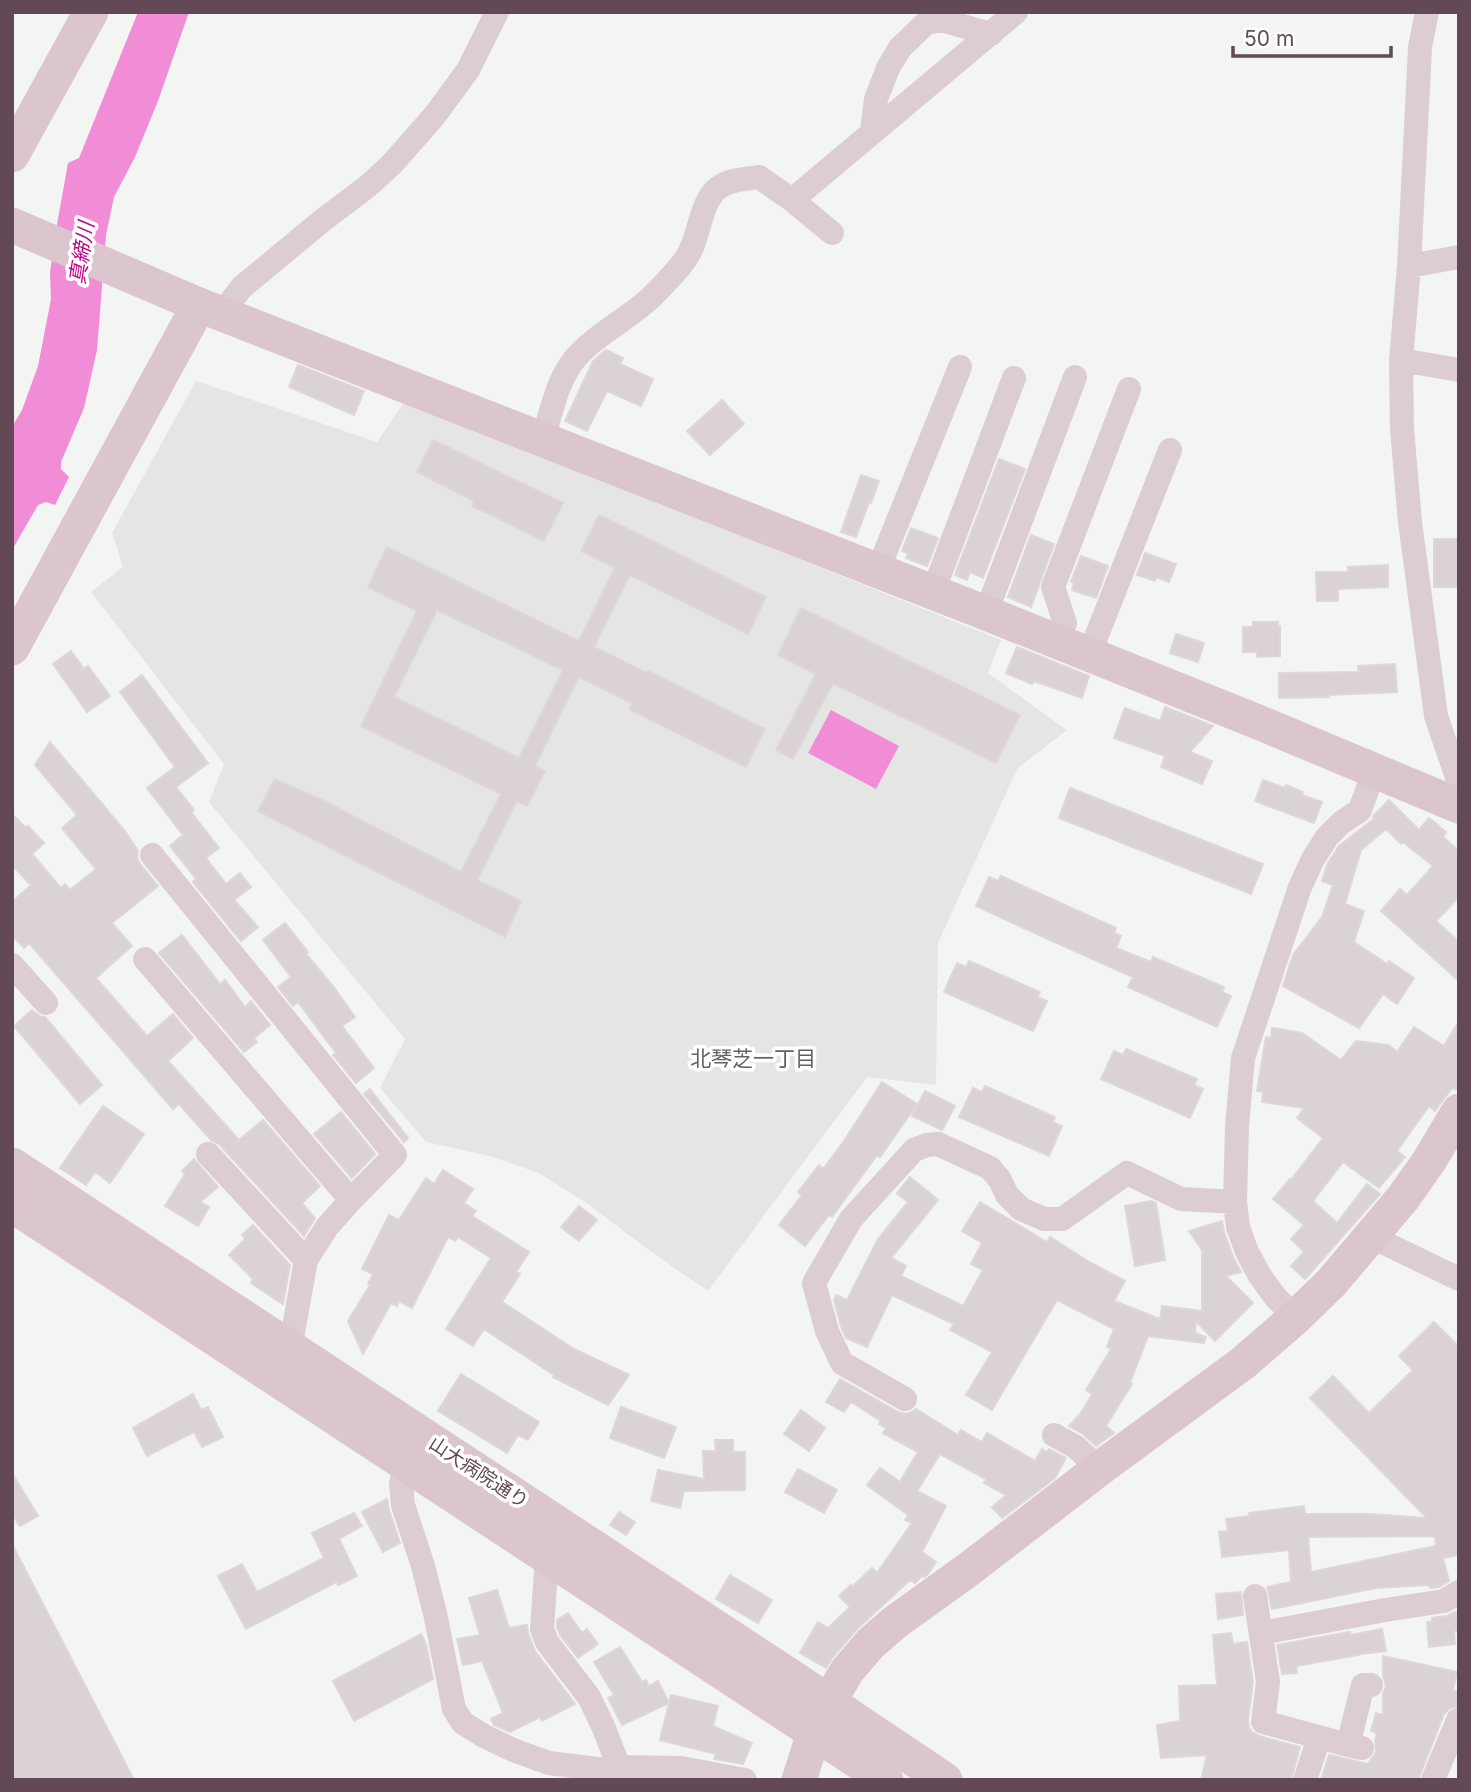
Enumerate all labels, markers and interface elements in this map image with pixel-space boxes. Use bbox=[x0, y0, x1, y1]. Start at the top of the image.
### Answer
scale bar bbox=[1233, 14, 1390, 58]
text: 50 m bbox=[1244, 26, 1294, 51]
water label: 真締川 bbox=[64, 218, 99, 286]
district label: 北琴芝一丁目 bbox=[690, 1046, 816, 1071]
street label: 山大病院通り bbox=[425, 1432, 533, 1513]

